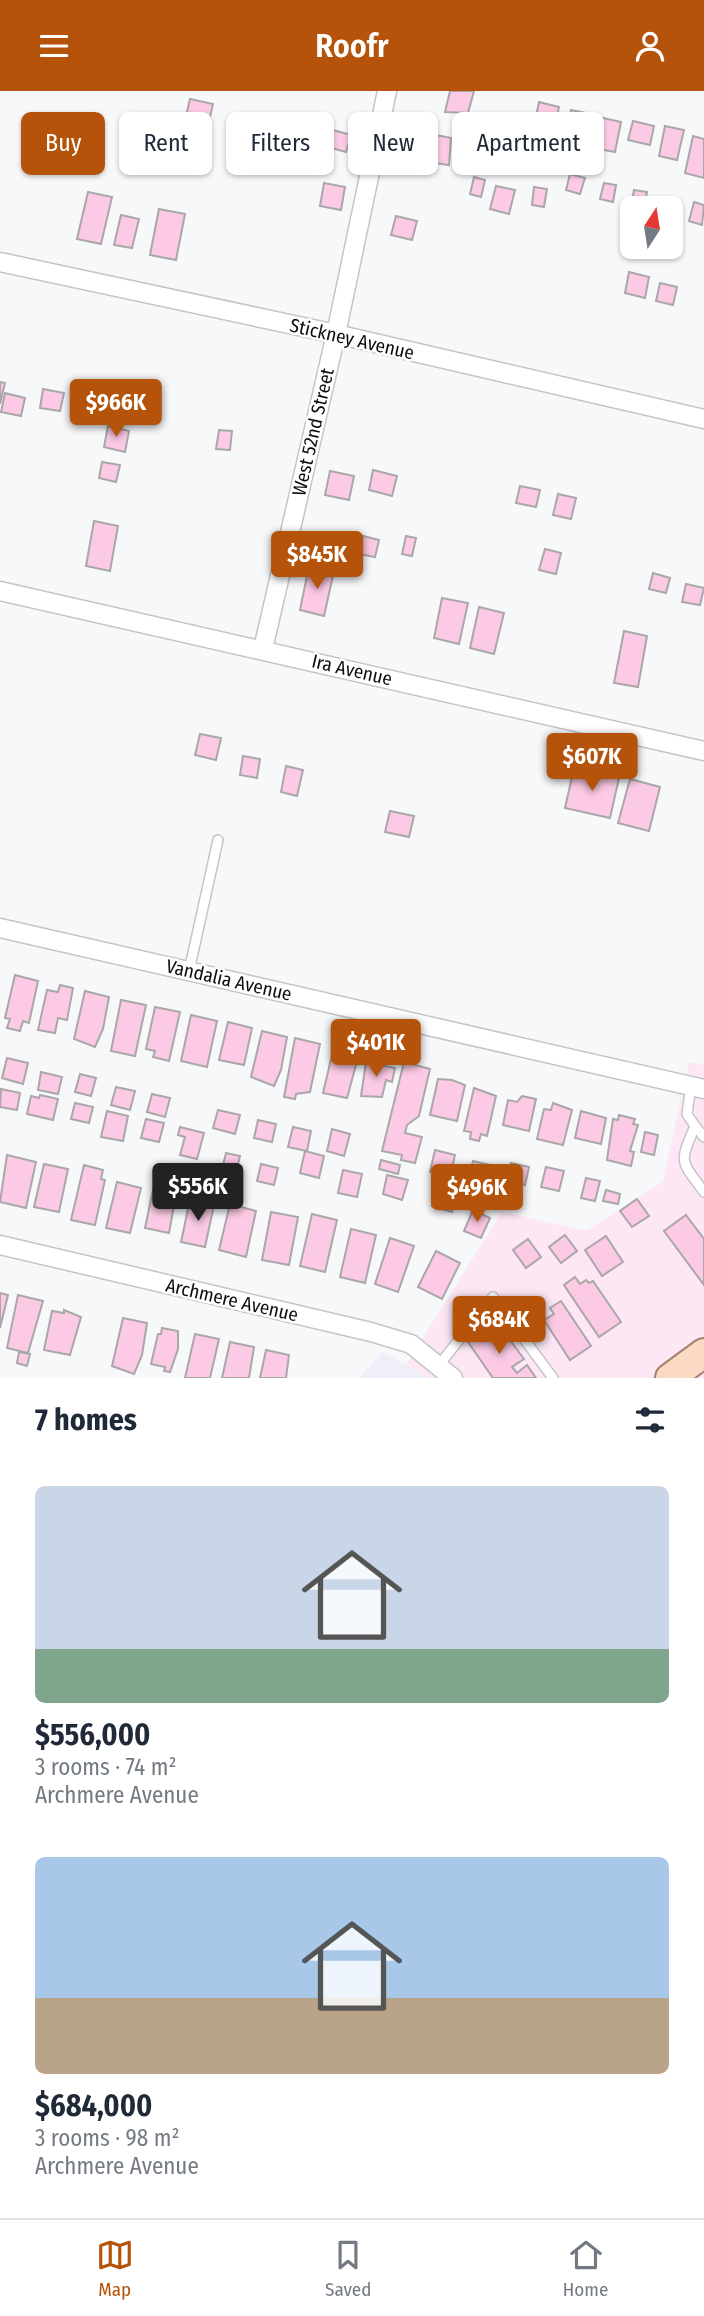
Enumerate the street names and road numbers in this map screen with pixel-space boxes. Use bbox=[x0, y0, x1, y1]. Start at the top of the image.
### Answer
street label: Stickney Avenue bbox=[288, 314, 416, 364]
street label: West 52nd Street bbox=[287, 365, 339, 498]
street label: Ira Avenue bbox=[310, 650, 394, 690]
street label: Vandalia Avenue bbox=[164, 954, 294, 1006]
street label: Archmere Avenue bbox=[164, 1274, 300, 1326]

